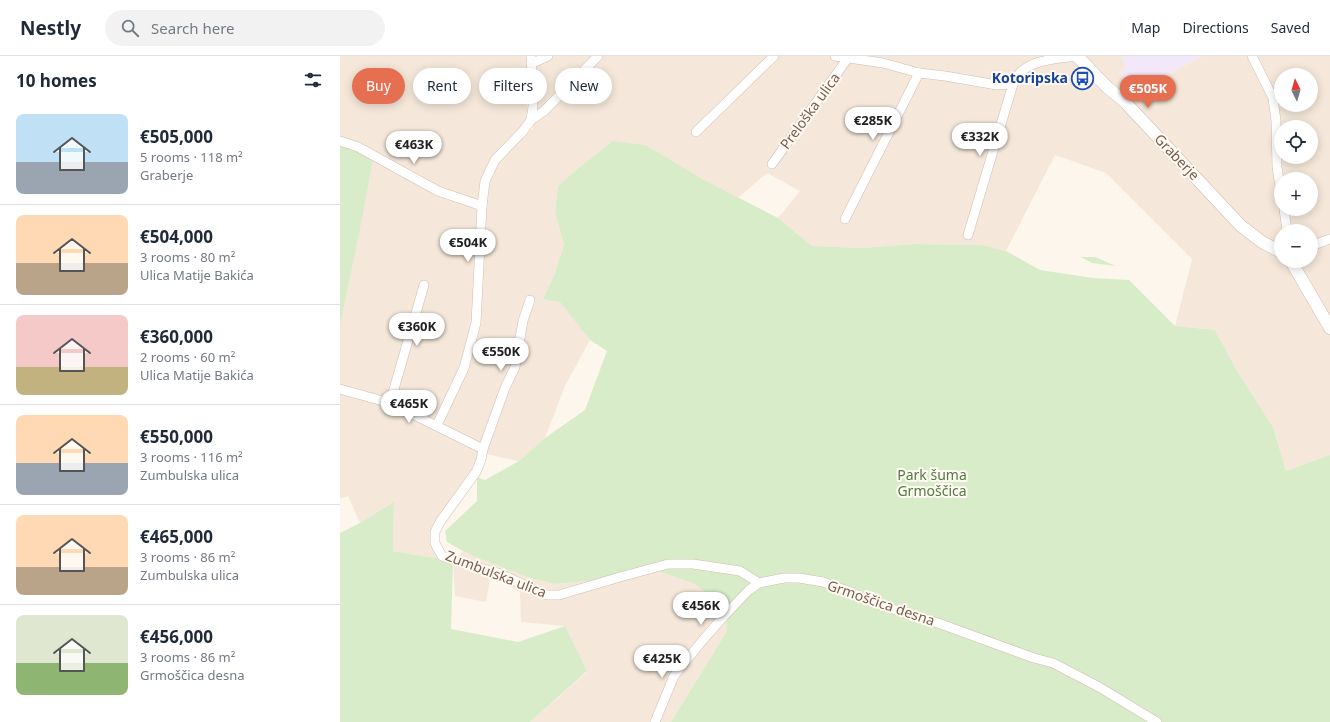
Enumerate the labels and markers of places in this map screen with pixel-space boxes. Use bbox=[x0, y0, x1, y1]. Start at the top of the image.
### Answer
bus stop icon: Kotoripska bbox=[1070, 65, 1096, 91]
place label: Kotoripska bbox=[992, 68, 1068, 87]
pin: €505K bbox=[1120, 75, 1176, 109]
pin: €285K bbox=[845, 107, 901, 141]
pin: €332K bbox=[952, 123, 1008, 157]
pin: €463K bbox=[386, 131, 442, 165]
pin: €504K bbox=[440, 229, 496, 263]
pin: €360K bbox=[389, 313, 445, 347]
pin: €550K bbox=[473, 338, 529, 372]
pin: €465K bbox=[381, 390, 437, 424]
pin: €456K bbox=[673, 592, 729, 626]
pin: €425K bbox=[634, 645, 690, 679]

